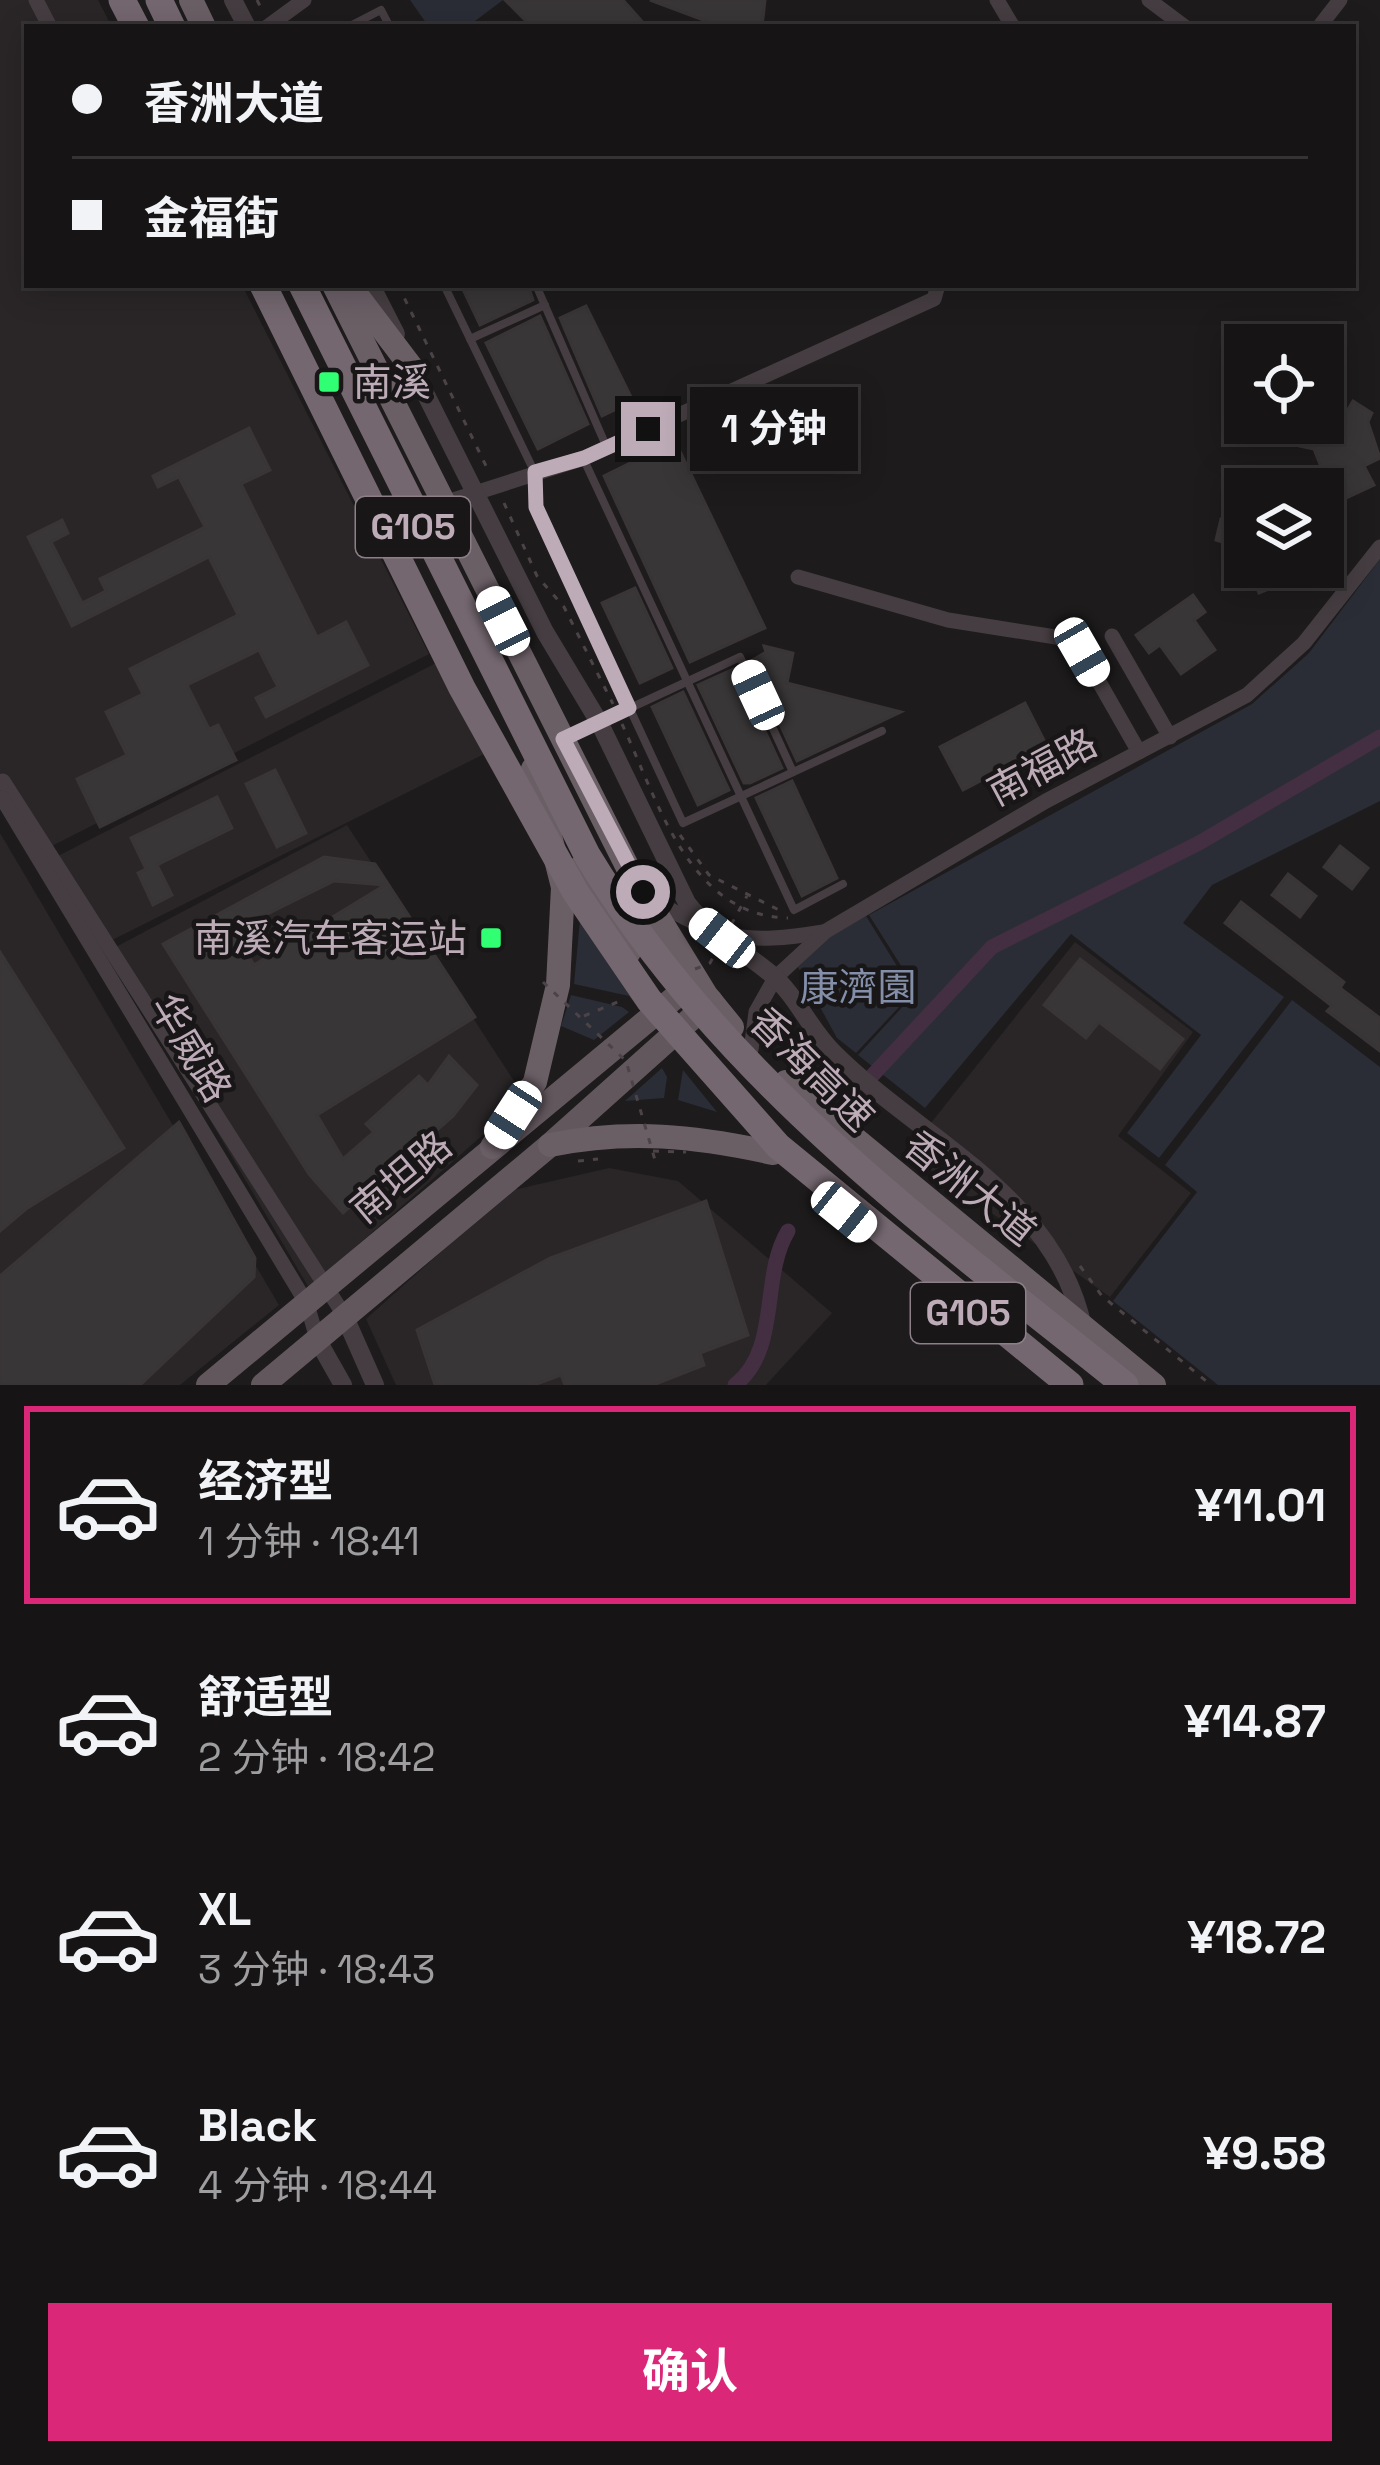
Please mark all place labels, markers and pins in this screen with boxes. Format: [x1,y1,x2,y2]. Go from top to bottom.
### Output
place label: 南溪 [353,358,431,407]
marker: 南溪 [316,369,342,395]
place label: 南溪汽车客运站 [194,914,467,963]
marker: 南溪汽车客运站 [478,925,504,951]

